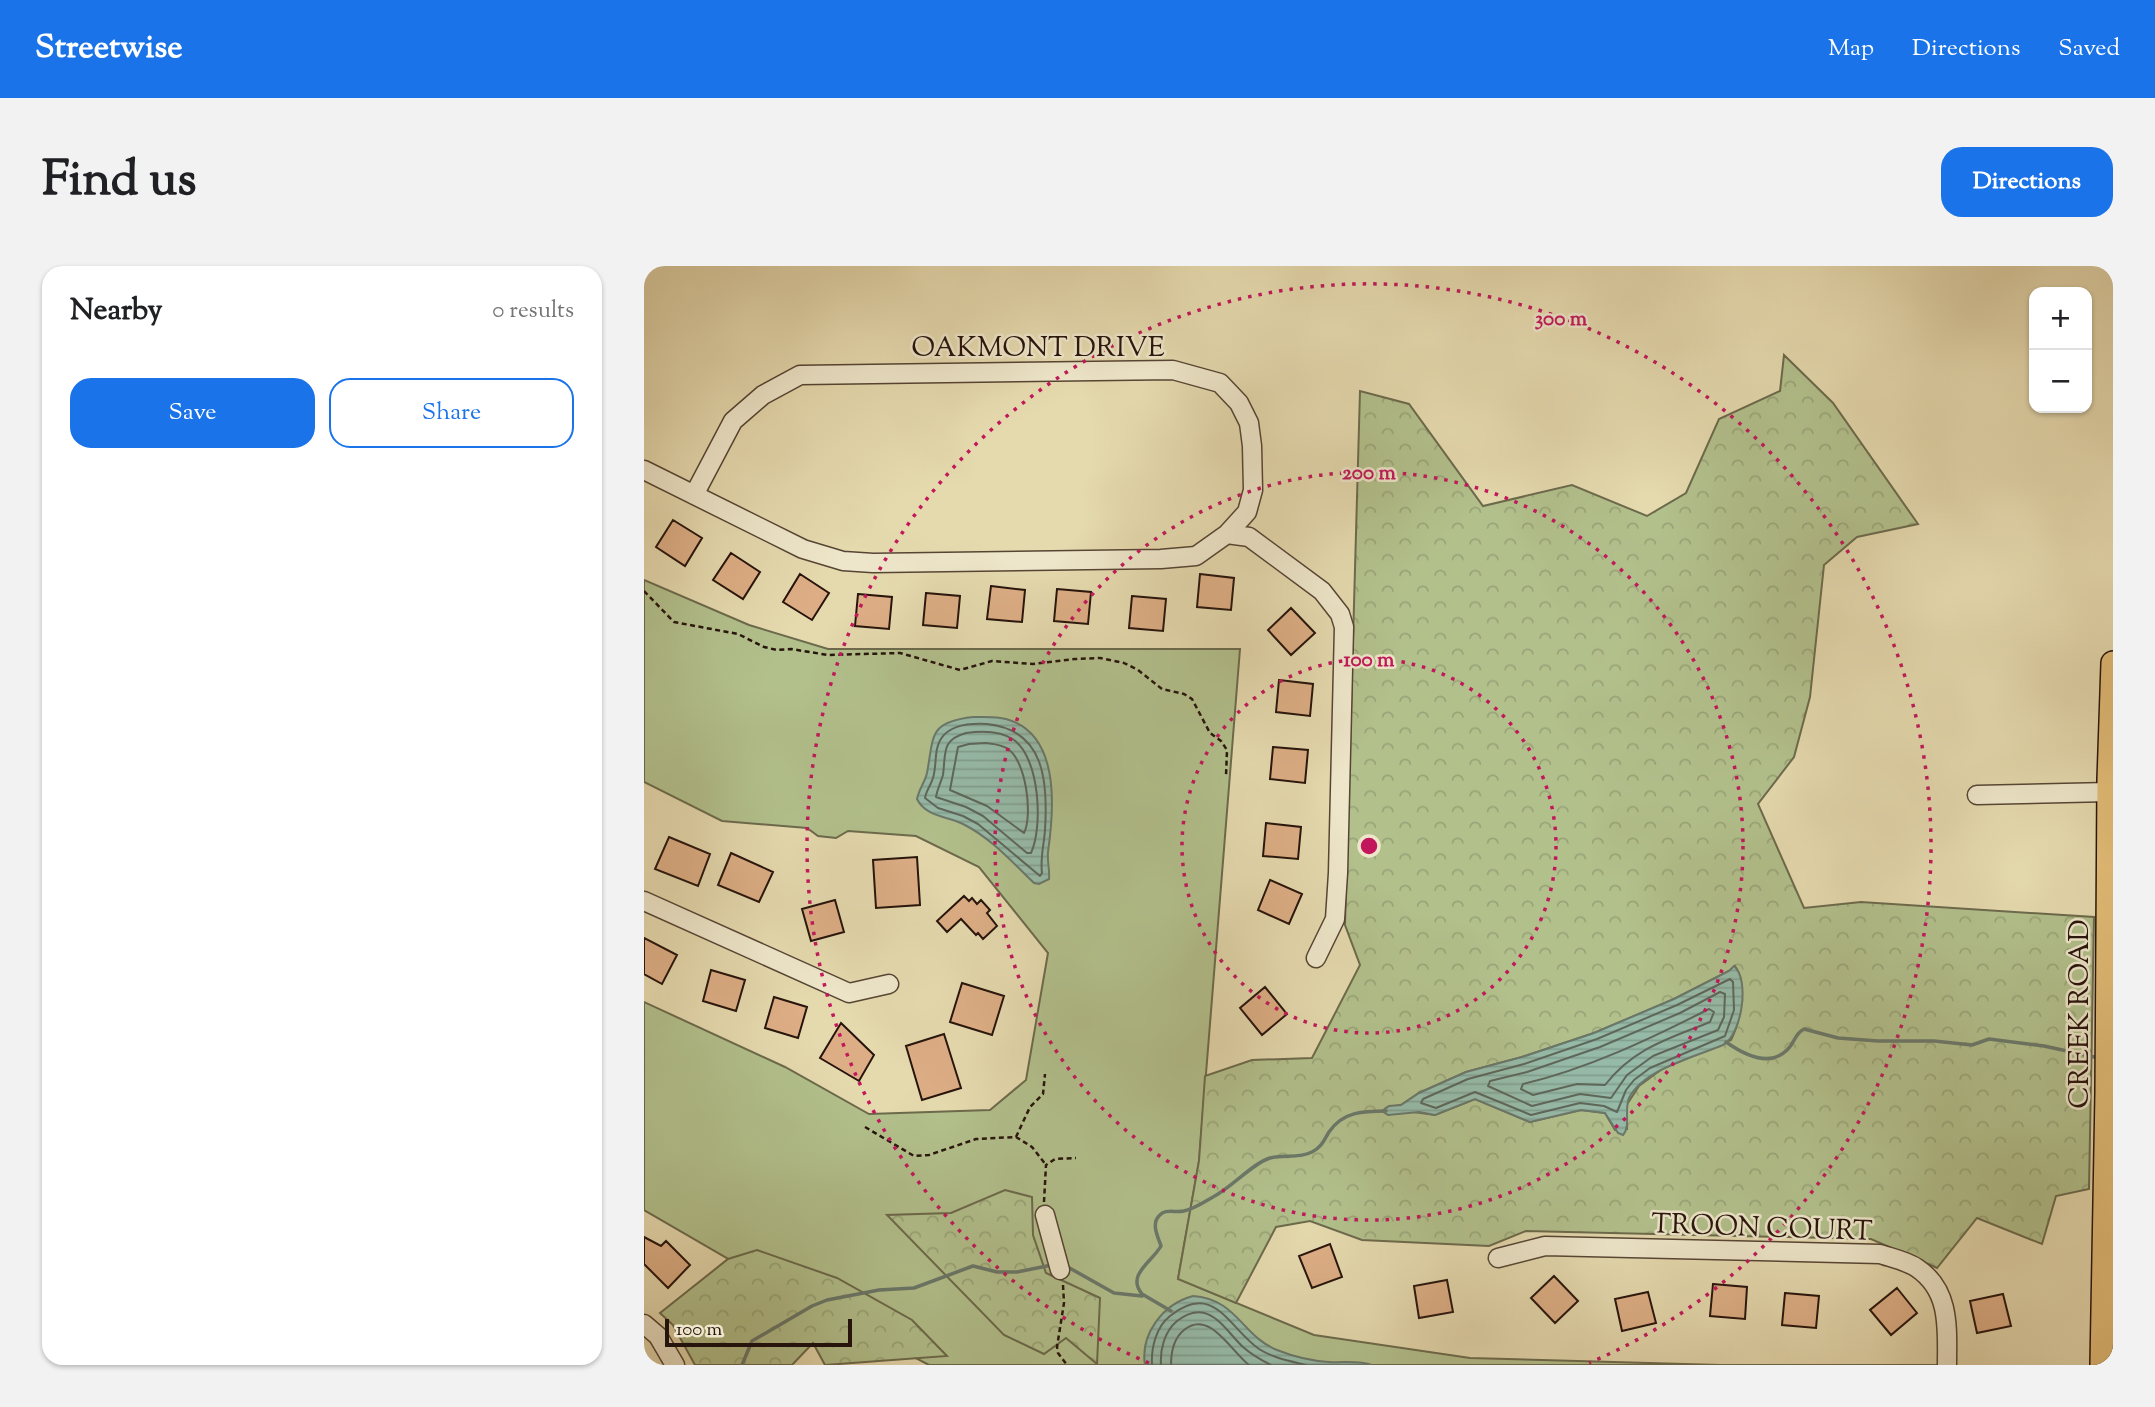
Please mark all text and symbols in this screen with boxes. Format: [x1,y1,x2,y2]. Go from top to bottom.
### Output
text: Streetwise [35,25,183,73]
text: Map [1828,32,1874,66]
text: Directions [1912,32,2020,66]
text: Saved [2058,32,2120,66]
text: Find us [42,147,196,217]
button: Directions [1941,147,2113,217]
map controls [2029,287,2092,413]
button: + [2029,287,2092,350]
text: Nearby [70,290,162,333]
text: 0 results [492,295,574,328]
text: 300 m [1535,305,1588,335]
street label: OAKMONT DRIVE [911,329,1165,369]
button: − [2029,350,2092,413]
button: Save [70,378,315,448]
button: Share [329,378,574,448]
text: 200 m [1342,459,1397,489]
text: 100 m [1344,646,1395,676]
centre of rings [1357,834,1381,858]
street label: CREEK ROAD [2061,919,2101,1109]
street label: TROON COURT [1651,1205,1873,1253]
scale bar [665,1316,852,1348]
text: 100 m [676,1317,722,1344]

